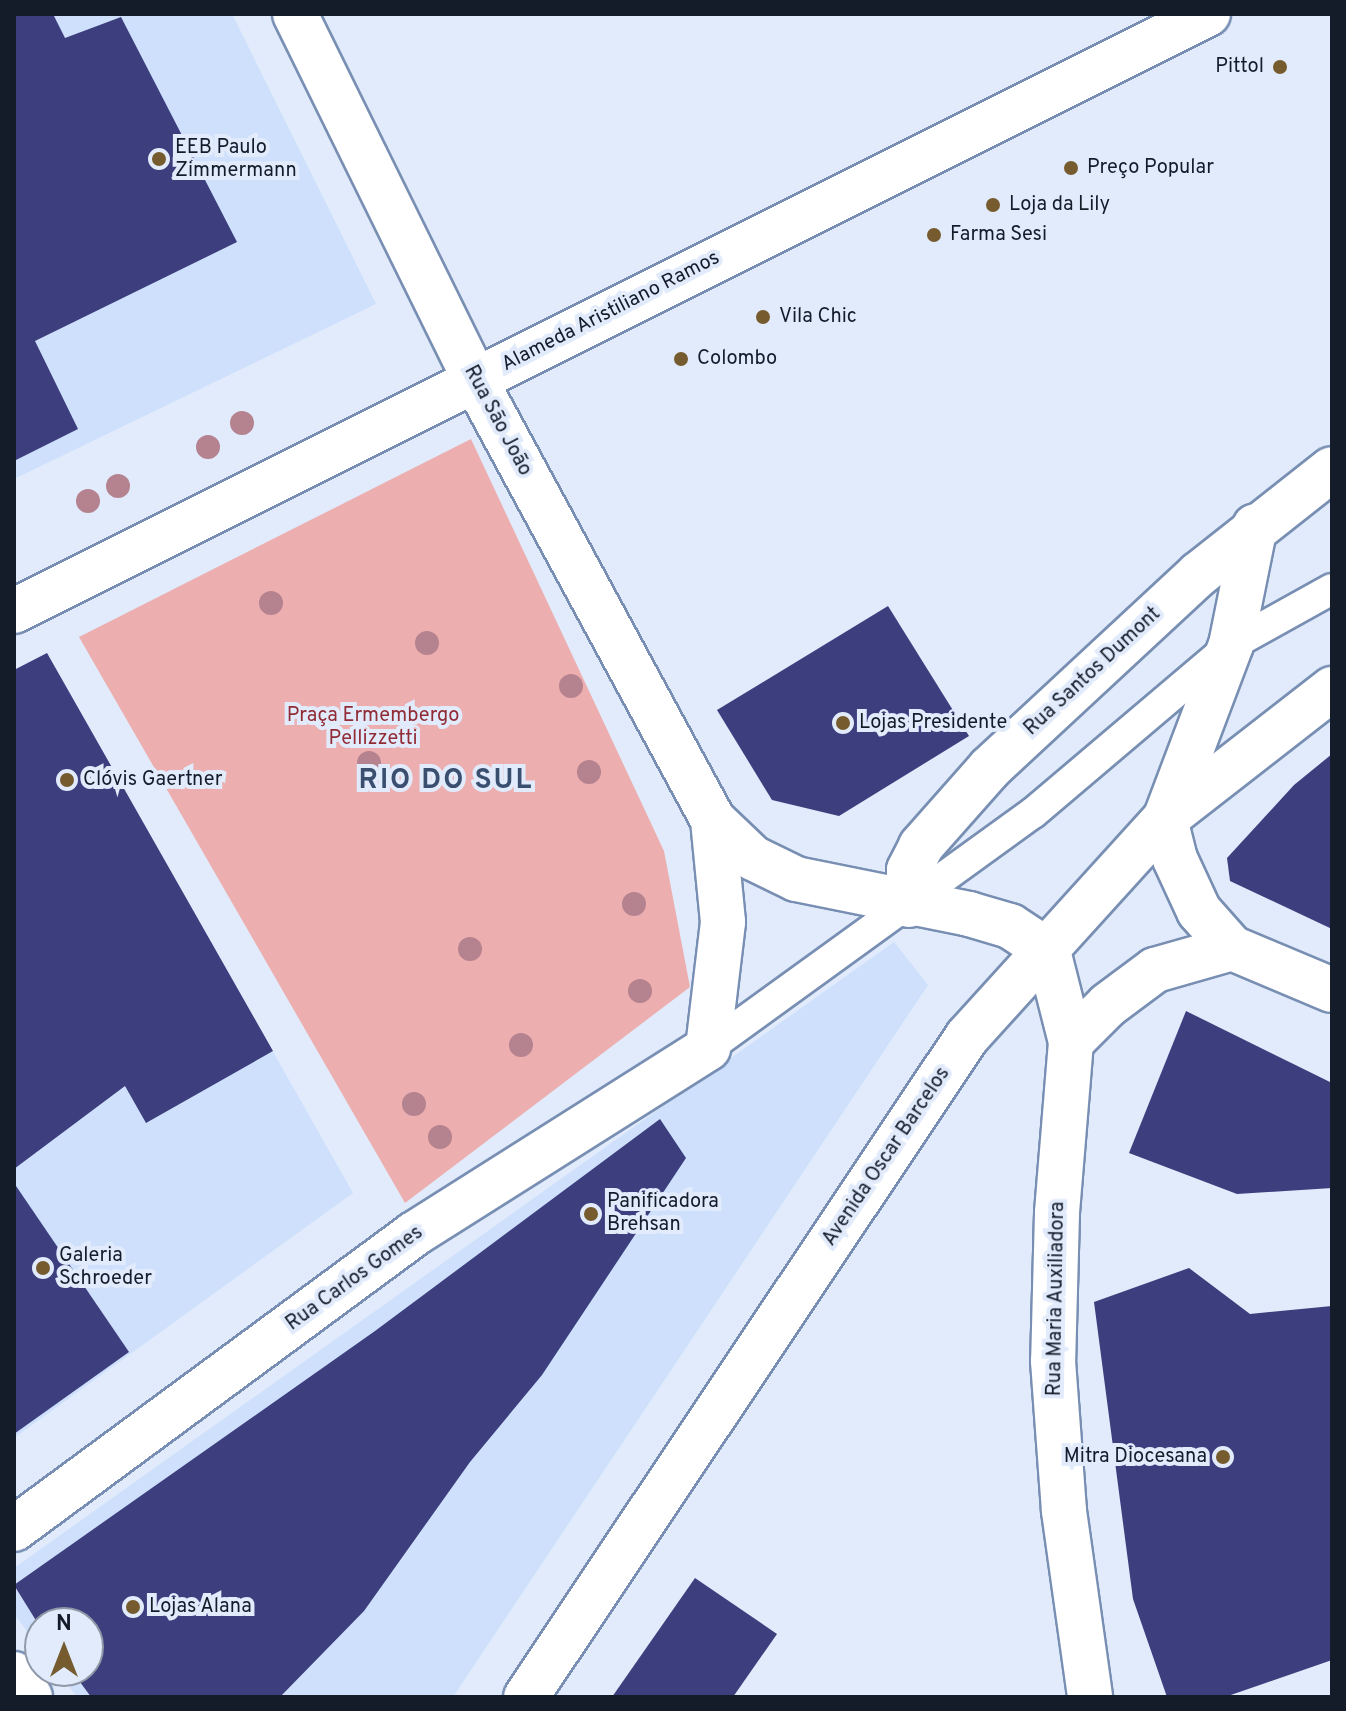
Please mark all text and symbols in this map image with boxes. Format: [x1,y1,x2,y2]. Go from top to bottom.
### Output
place label: Pittol [1215,55,1264,79]
marker: Pittol [1271,58,1289,76]
place label: EEB Paulo Zimmermann [175,136,297,183]
marker: EEB Paulo Zimmermann [150,150,168,168]
place label: Preço Popular [1087,156,1214,180]
marker: Preço Popular [1062,159,1080,177]
place label: Loja da Lily [1009,193,1110,217]
marker: Loja da Lily [984,196,1002,214]
place label: Farma Sesi [950,223,1047,247]
marker: Farma Sesi [925,226,943,244]
street label: Alameda Aristiliano Ramos [498,246,724,378]
place label: Vila Chic [779,305,857,329]
marker: Vila Chic [754,308,772,326]
place label: Colombo [697,347,777,371]
marker: Colombo [672,350,690,368]
street label: Rua São João [458,362,536,480]
street label: Rua Santos Dumont [1020,603,1166,741]
park label: Praça Ermembergo Pellizzetti [287,704,459,751]
place label: Lojas Presidente [859,711,1007,735]
marker: Lojas Presidente [834,714,852,732]
district label: RIO DO SUL [359,764,533,798]
place label: Clóvis Gaertner [83,768,222,792]
marker: Clóvis Gaertner [58,771,76,789]
street label: Avenida Oscar Barcelos [818,1063,956,1251]
place label: Panificadora Brehsan [607,1190,719,1237]
street label: Rua Maria Auxiliadora [1043,1201,1071,1397]
marker: Panificadora Brehsan [582,1205,600,1223]
street label: Rua Carlos Gomes [282,1221,428,1337]
place label: Galeria Schroeder [59,1244,152,1291]
marker: Galeria Schroeder [34,1259,52,1277]
place label: Mitra Diocesana [1064,1445,1207,1469]
marker: Mitra Diocesana [1214,1448,1232,1466]
place label: Lojas Alana [149,1595,252,1619]
marker: Lojas Alana [124,1598,142,1616]
north arrow [24,1607,104,1687]
text: N [56,1611,72,1638]

